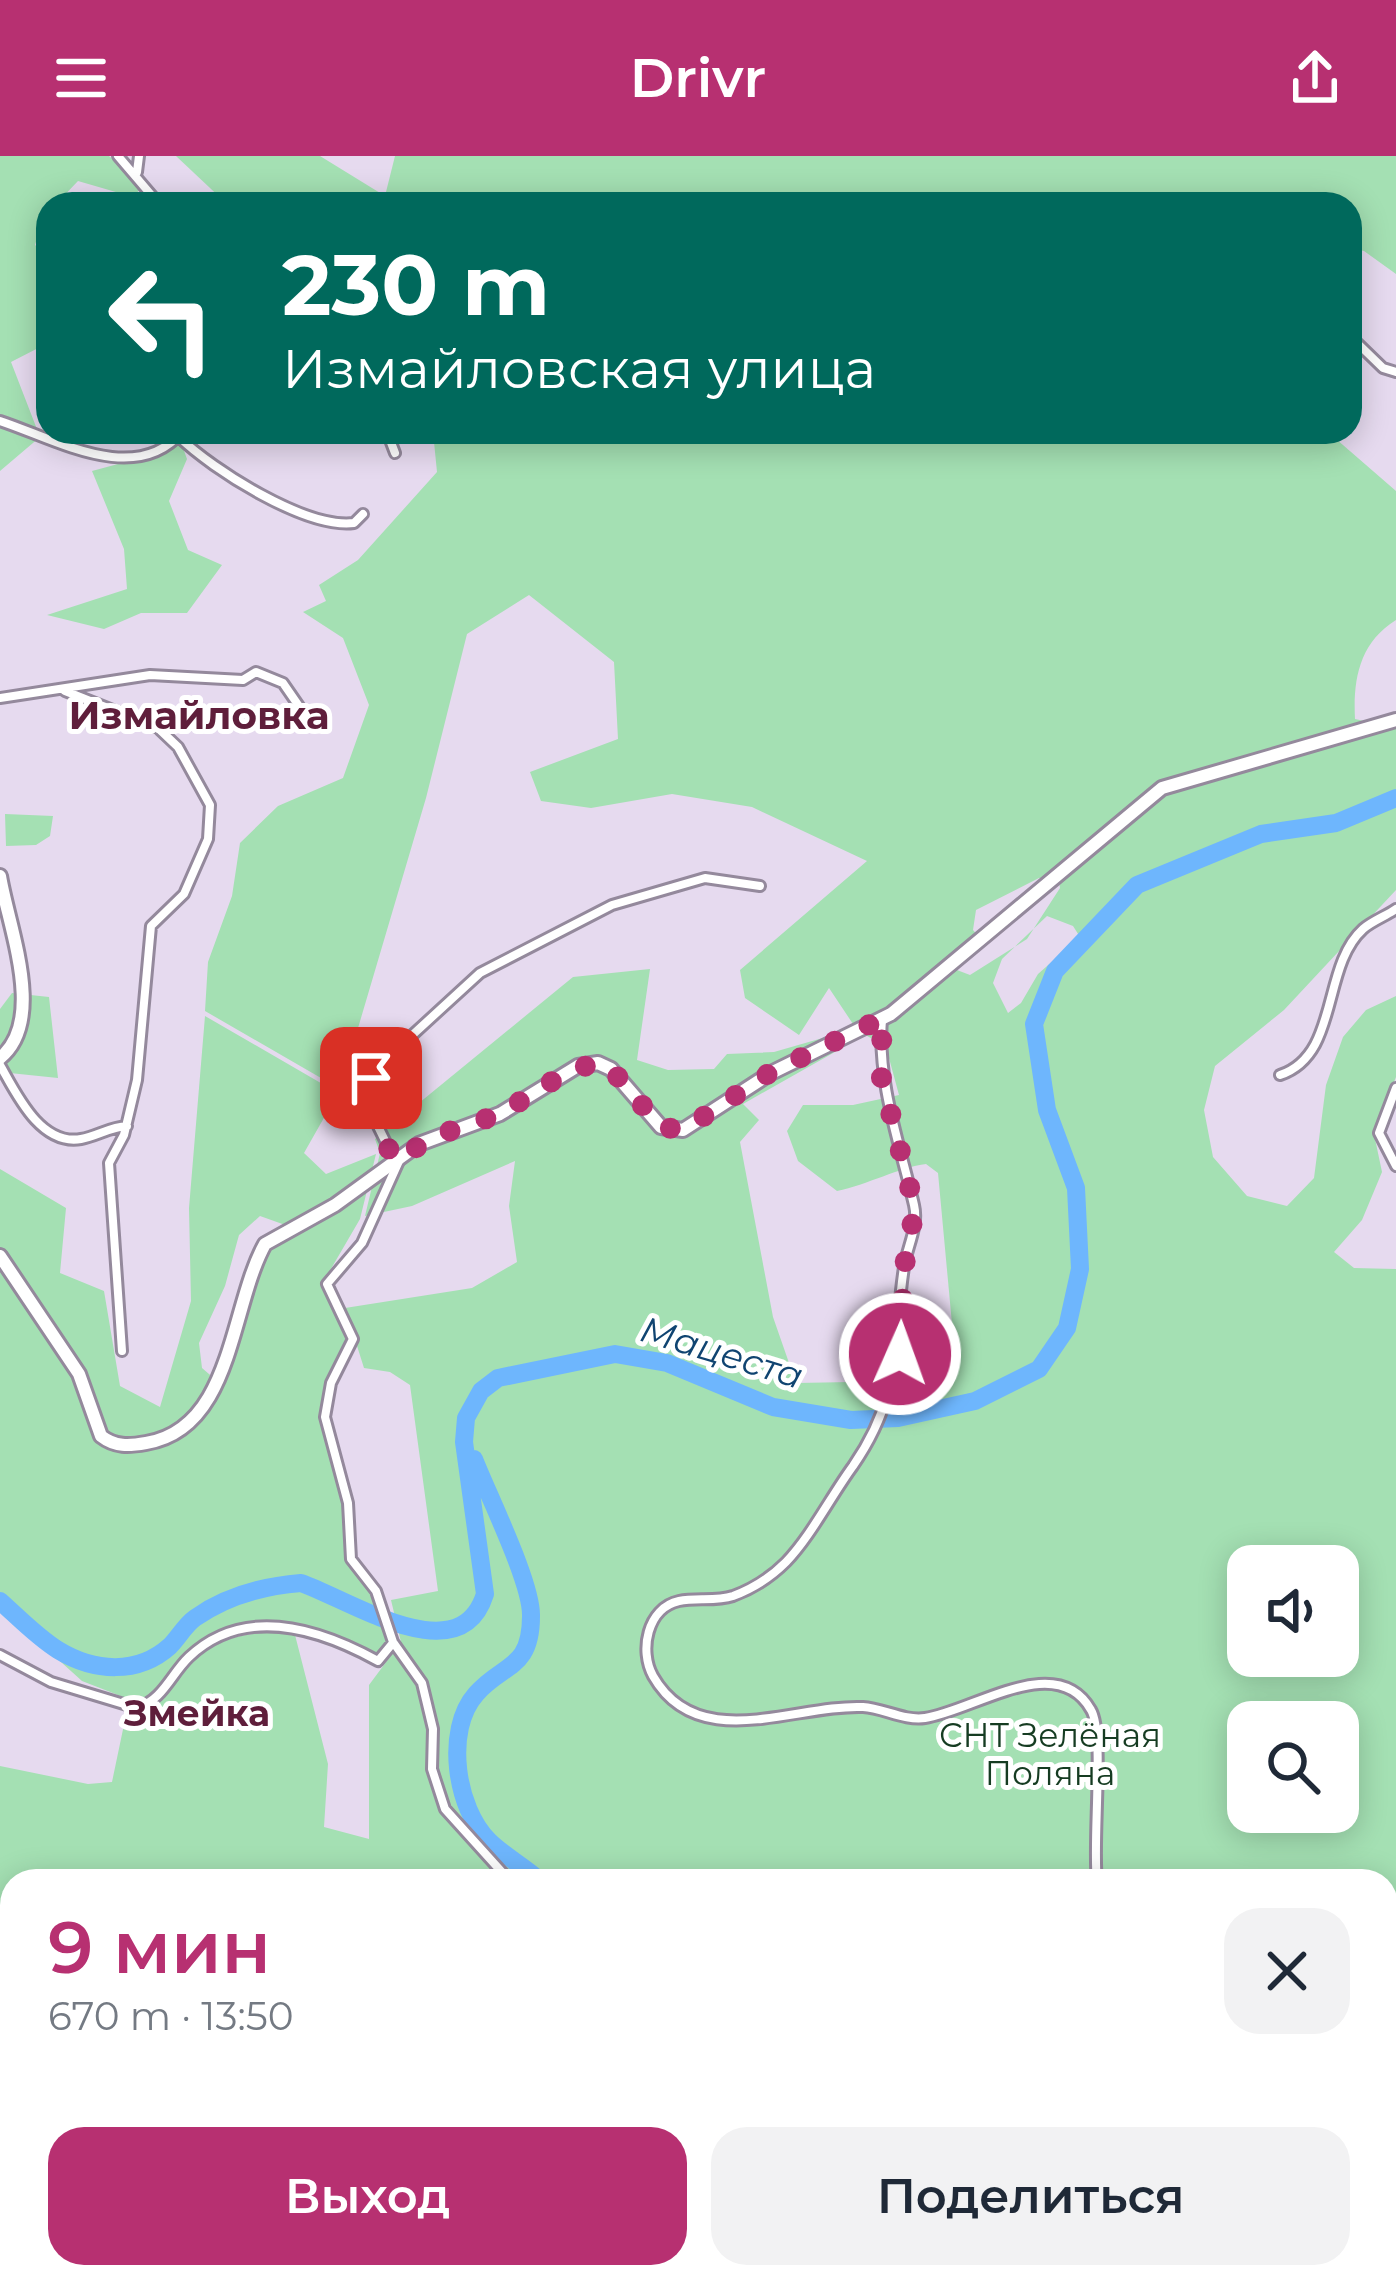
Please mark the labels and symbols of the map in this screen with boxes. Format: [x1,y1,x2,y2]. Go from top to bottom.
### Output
district label: Измайловка [69,691,329,739]
pin [320,1027,422,1129]
position arrow [837,1291,963,1417]
water label: Мацеста [635,1306,809,1398]
district label: Змейка [123,1691,270,1735]
park label: СНТ Зелёная Поляна [939,1715,1161,1793]

